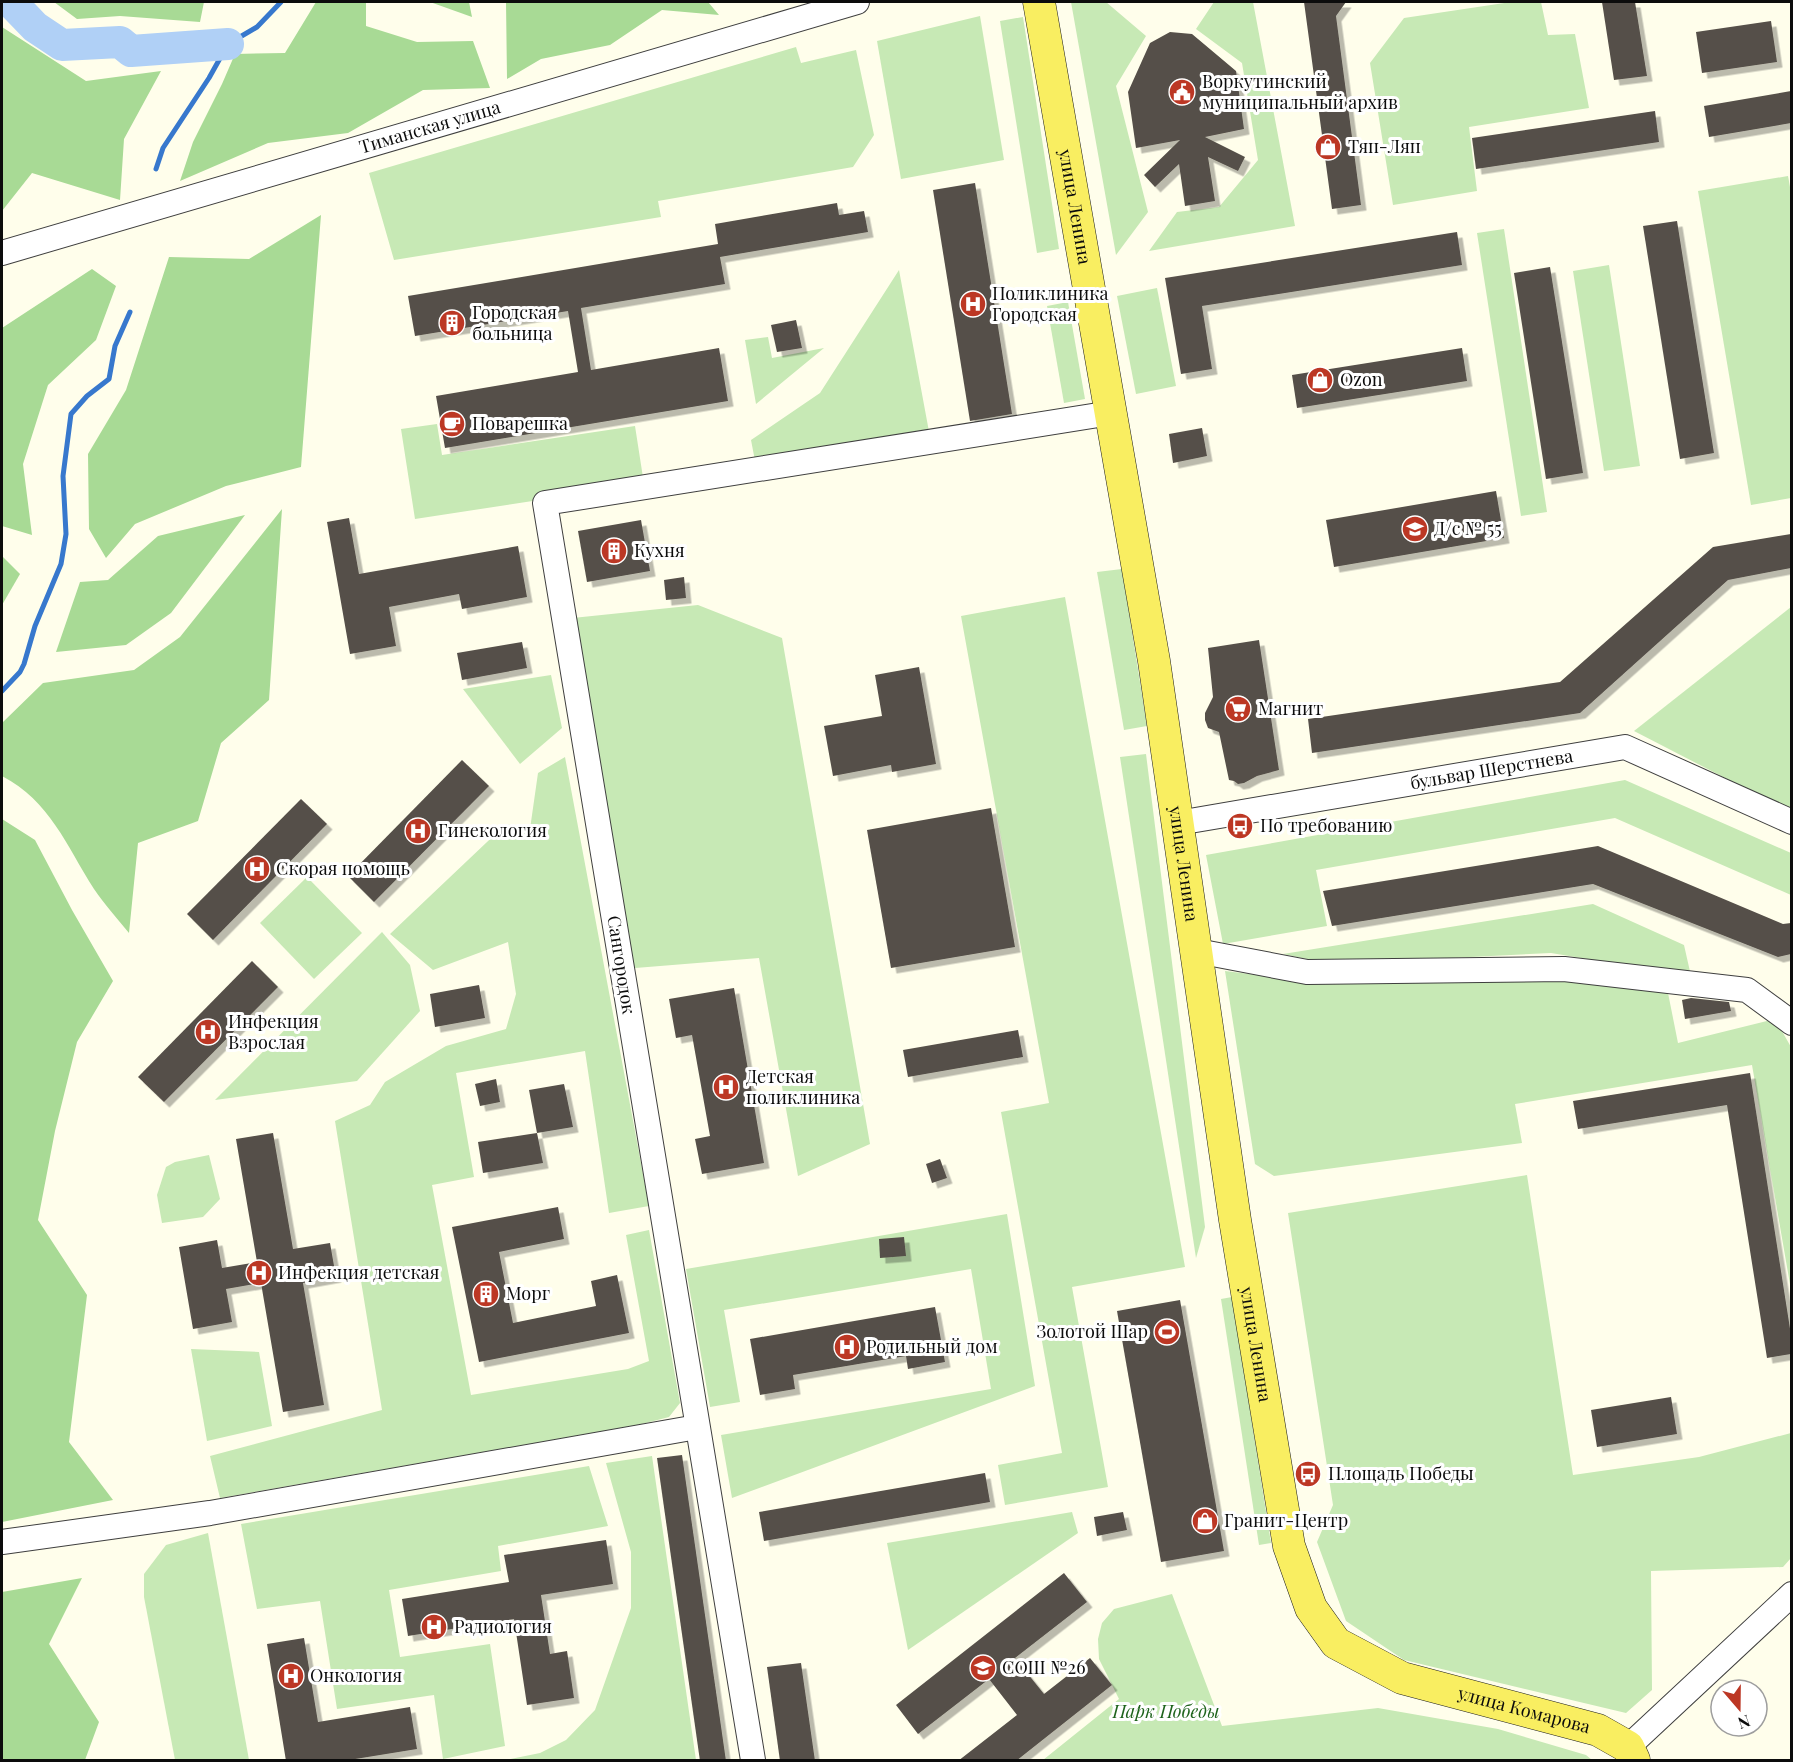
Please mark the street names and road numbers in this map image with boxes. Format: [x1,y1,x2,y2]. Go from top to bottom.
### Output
street label: Тиманская улица [356,94,503,158]
street label: улица Ленина [1054,146,1098,266]
street label: бульвар Шерстнева [1408,743,1575,794]
street label: улица Ленина [1164,803,1205,923]
street label: Сангородок [602,914,642,1016]
street label: улица Ленина [1235,1284,1278,1404]
street label: улица Комарова [1455,1680,1593,1738]

